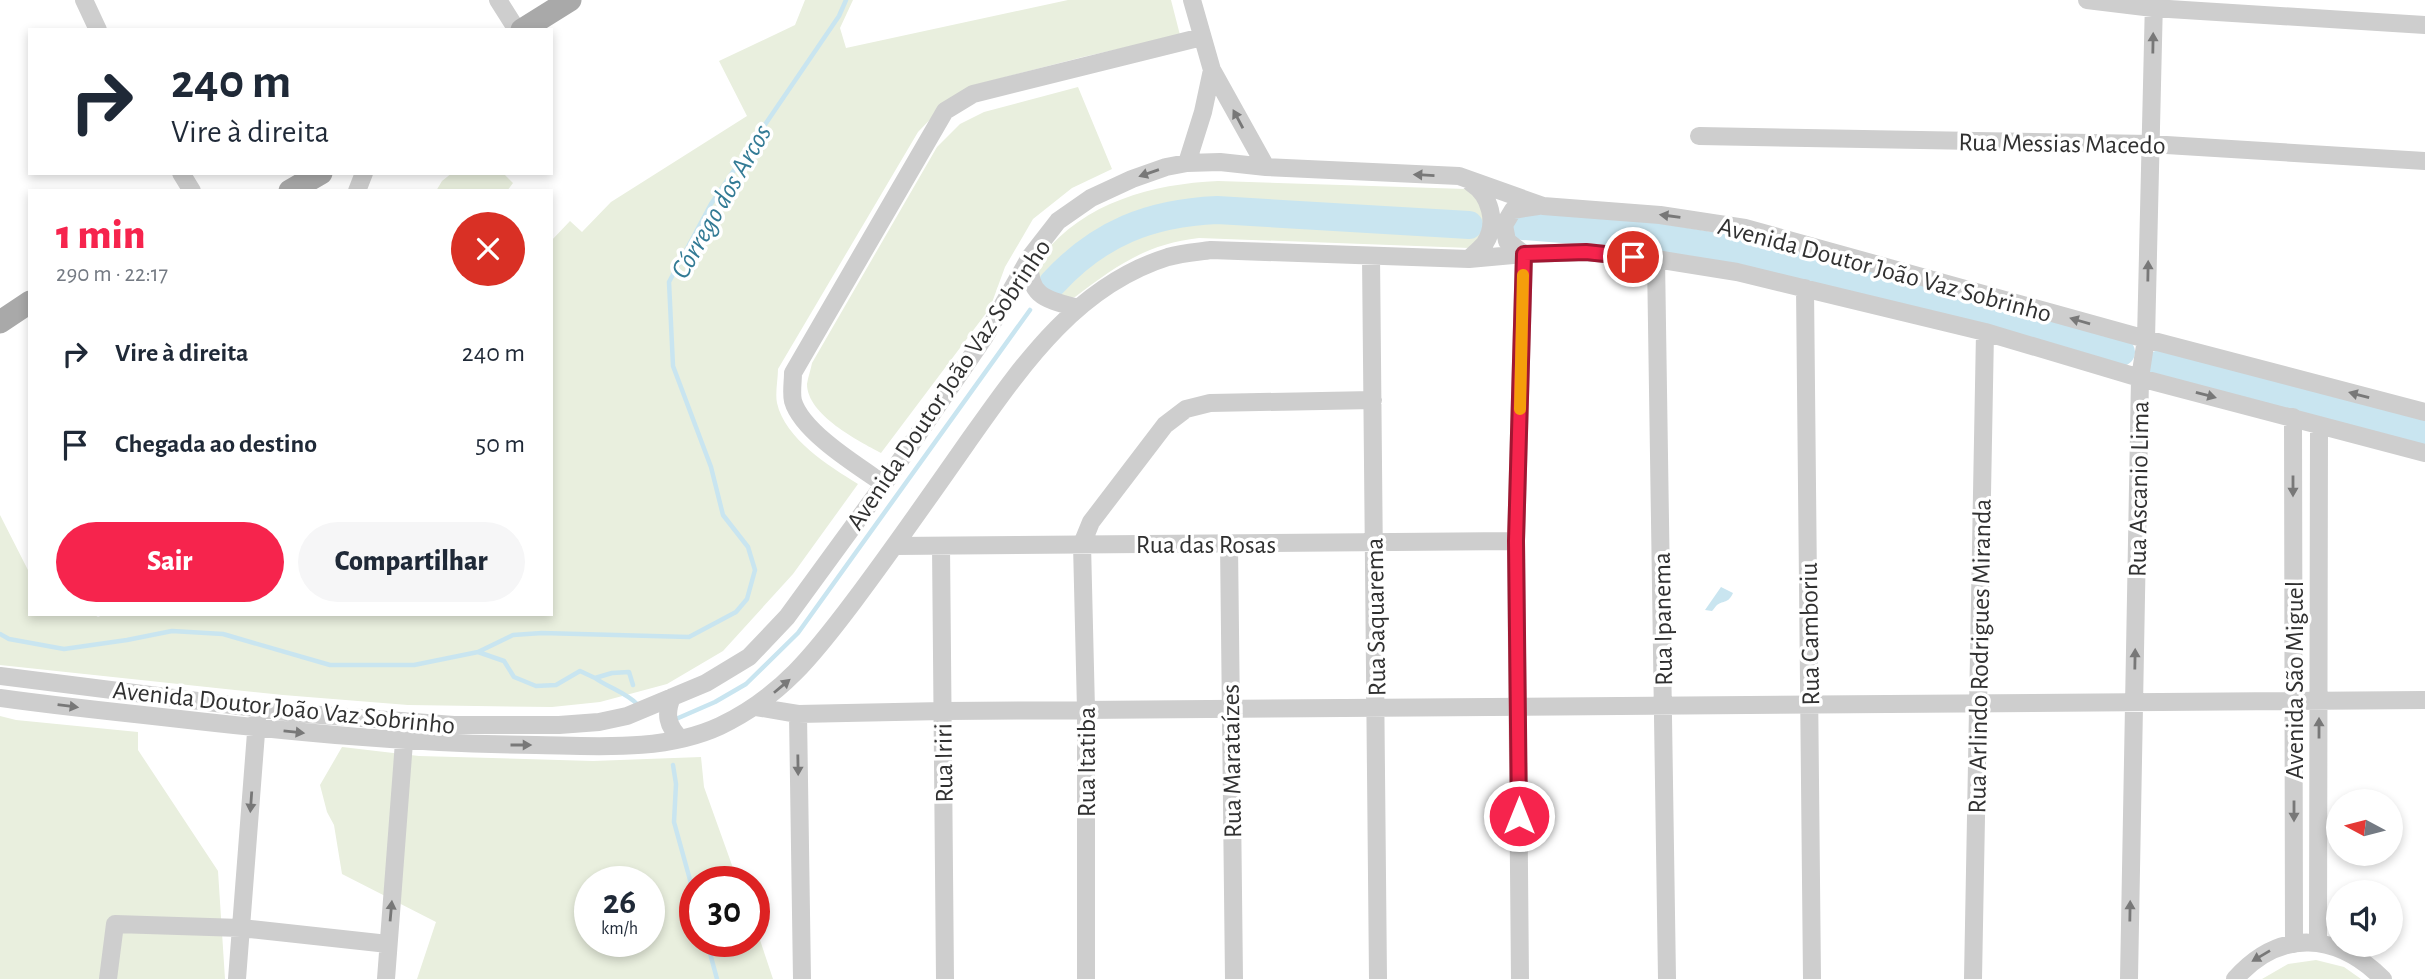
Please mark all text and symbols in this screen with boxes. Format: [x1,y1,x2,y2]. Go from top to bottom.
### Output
one-way arrow [2147,32,2158,54]
icon: right [56,56,147,147]
text: 240 m [171,58,291,107]
one-way arrow [1232,109,1244,128]
text: Vire à direita [171,116,329,148]
water label: Córrego dos Arcos [666,120,777,284]
street label: Rua Messias Macedo [1958,129,2166,159]
one-way arrow [1139,168,1160,179]
one-way arrow [1413,169,1435,180]
one-way arrow [1659,211,1681,222]
button: close [451,212,525,286]
street label: Avenida Doutor João Vaz Sobrinho [1715,213,2054,327]
text: 1 min [56,214,145,256]
pin [1603,227,1663,287]
street label: Avenida Doutor João Vaz Sobrinho [842,235,1056,535]
icon: arrive [1614,238,1652,276]
one-way arrow [2142,260,2153,282]
text: 290 m · 22:17 [56,263,168,286]
one-way arrow [2070,315,2091,325]
icon: right [56,335,94,373]
text: Vire à direita [115,340,249,366]
text: 240 m [462,340,525,366]
one-way arrow [2348,389,2370,400]
one-way arrow [2196,390,2218,401]
street label: Rua Ascanio Lima [2124,401,2154,577]
icon: arrive [56,426,94,464]
text: Chegada ao destino [115,431,317,457]
text: 50 m [475,431,525,457]
one-way arrow [2287,475,2299,497]
street label: Rua Arlindo Rodrigues Miranda [1964,498,1996,814]
button: Sair [56,522,284,602]
button: Compartilhar [298,522,525,602]
street label: Rua das Rosas [1136,532,1276,558]
street label: Rua Saquarema [1362,537,1390,697]
street label: Rua Ipanema [1649,552,1677,686]
street label: Rua Camboriu [1796,562,1824,706]
street label: Avenida São Miguel [2282,581,2308,779]
one-way arrow [2129,648,2141,670]
street label: Avenida Doutor João Vaz Sobrinho [111,677,456,739]
one-way arrow [773,678,791,693]
street label: Rua Marataízes [1218,684,1246,838]
one-way arrow [57,701,79,712]
street label: Rua Itatiba [1074,707,1100,817]
one-way arrow [2313,716,2325,738]
street label: Rua Iriri [930,723,958,803]
one-way arrow [283,727,305,738]
one-way arrow [510,739,532,751]
one-way arrow [793,754,804,776]
position arrow [1482,779,1556,853]
north arrow [2326,789,2403,866]
map controls [2326,789,2403,957]
one-way arrow [245,791,256,813]
one-way arrow [2288,800,2300,822]
speed limit sign: 30 [679,866,770,957]
button: sound [2326,880,2403,957]
text: 26 [603,885,636,920]
one-way arrow [386,900,397,922]
one-way arrow [2124,900,2136,922]
text: km/h [601,920,638,938]
one-way arrow [2252,950,2271,963]

